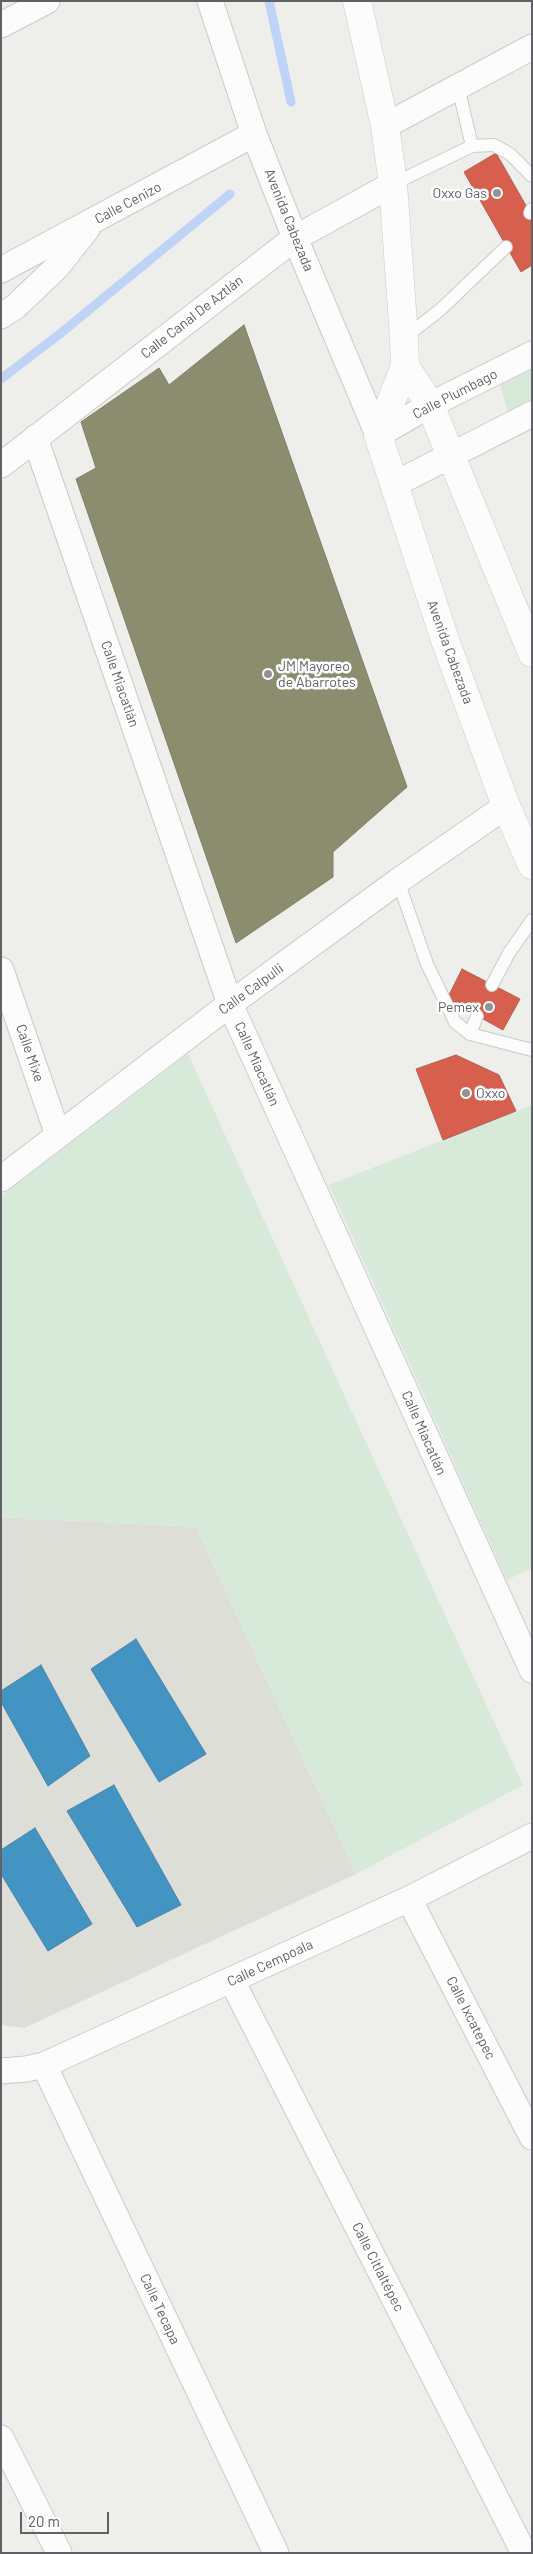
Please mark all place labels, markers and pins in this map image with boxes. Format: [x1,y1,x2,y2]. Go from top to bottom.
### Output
place label: Oxxo Gas [432,185,487,201]
marker: Oxxo Gas [491,187,503,199]
place label: JM Mayoreo de Abarrotes [278,658,356,690]
marker: JM Mayoreo de Abarrotes [262,668,274,680]
place label: Pemex [438,999,479,1015]
marker: Pemex [483,1001,495,1013]
place label: Oxxo [476,1085,505,1101]
marker: Oxxo [460,1087,472,1099]

